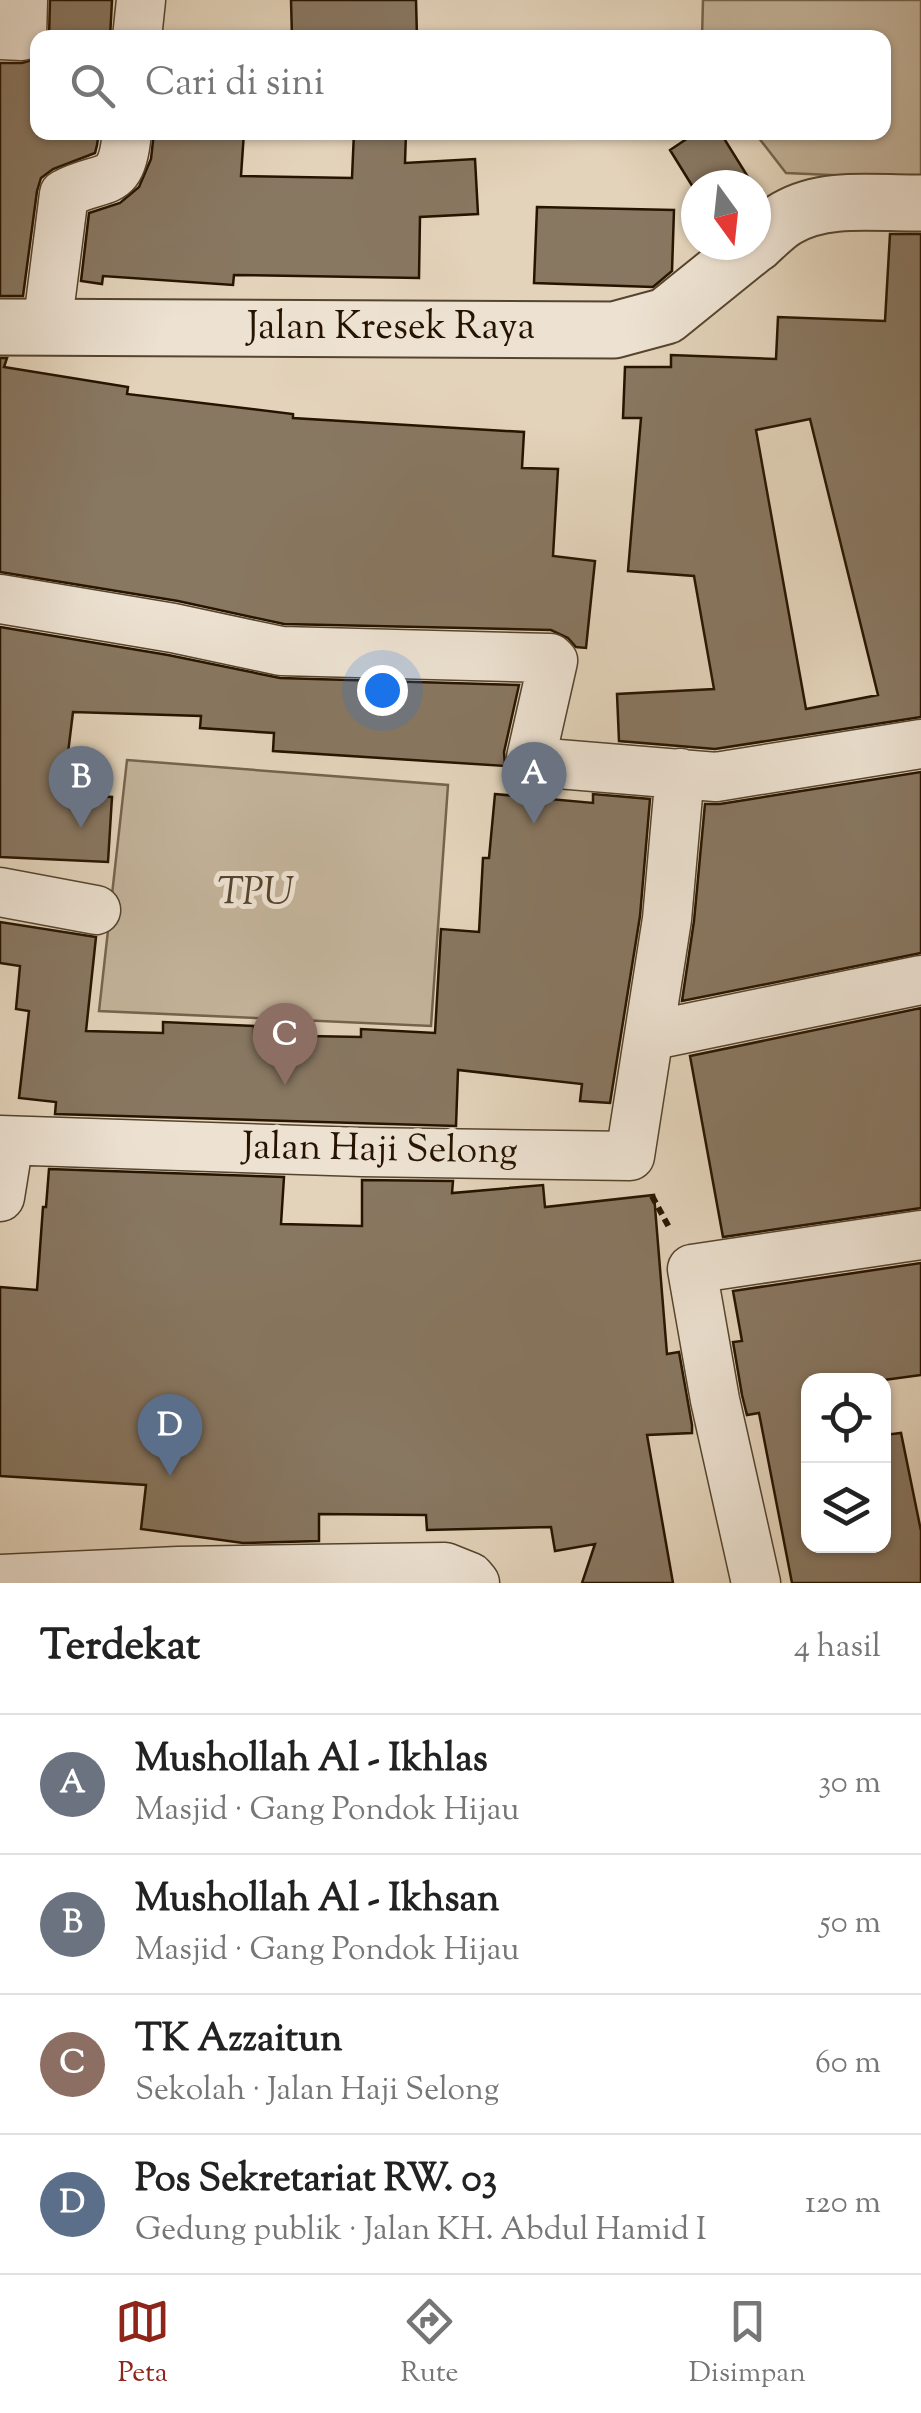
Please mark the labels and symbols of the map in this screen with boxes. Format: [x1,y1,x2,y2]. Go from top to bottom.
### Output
north arrow [681,170,771,260]
street label: Jalan Kresek Raya [245,302,535,356]
your location [357,665,408,716]
pin: A [502,742,566,824]
pin: B [48,746,114,828]
park label: TPU [217,868,295,922]
pin: C [252,1002,318,1085]
street label: Jalan Haji Selong [240,1122,518,1180]
pin: D [138,1394,202,1476]

